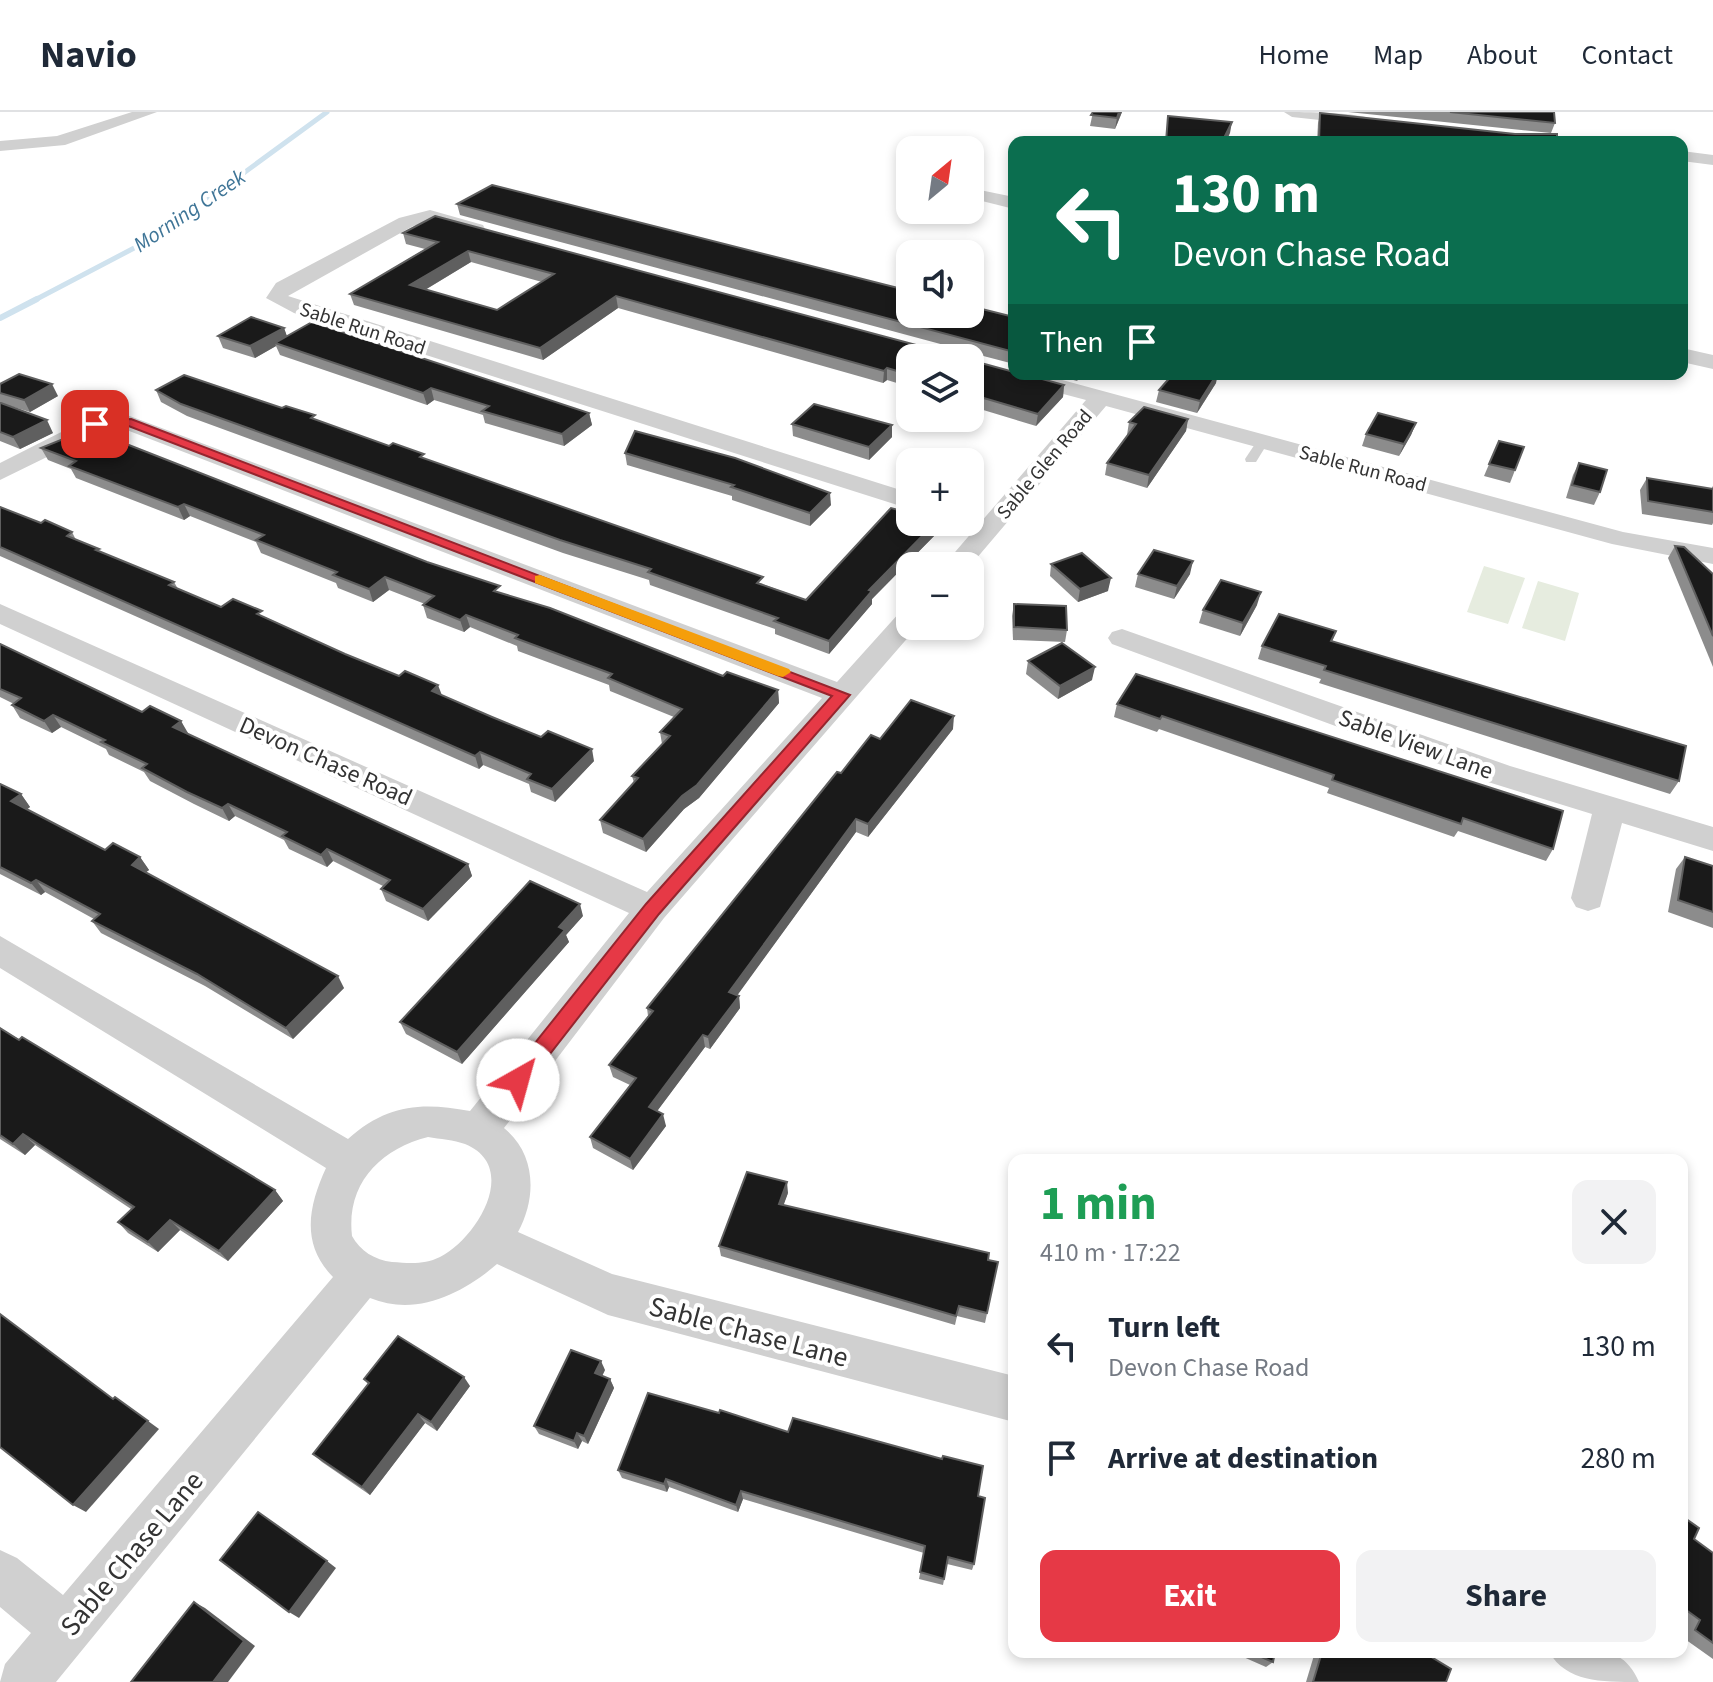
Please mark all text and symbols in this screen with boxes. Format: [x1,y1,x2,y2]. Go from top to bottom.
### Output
text: Navio [40,28,137,82]
text: Home [1258,35,1329,75]
text: Map [1373,35,1423,75]
text: About [1467,35,1538,75]
text: Contact [1582,35,1673,75]
north arrow [896,136,984,224]
map controls [896,136,984,640]
text: 130 m [1172,155,1320,234]
water label: Morning Creek [127,161,253,260]
icon: left [1040,168,1144,272]
text: Devon Chase Road [1172,229,1451,280]
button: sound [896,240,984,328]
street label: Sable Run Road [296,295,429,363]
icon: arrive [1120,320,1164,364]
text: Then [1040,321,1104,364]
button: layers [896,344,984,432]
pin [61,390,129,458]
icon: arrive [73,402,117,446]
street label: Sable Glen Road [990,404,1099,526]
street label: Sable Run Road [1296,438,1430,499]
button: + [896,448,984,536]
button: − [896,552,984,640]
street label: Sable View Lane [1334,700,1498,789]
street label: Devon Chase Road [234,708,418,815]
position arrow [476,1038,560,1122]
text: 1 min [1040,1170,1157,1238]
button: close [1572,1180,1656,1264]
text: 410 m · 17:22 [1040,1234,1181,1271]
street label: Sable Chase Lane [645,1286,853,1378]
text: Turn left [1108,1306,1220,1349]
icon: left [1040,1324,1084,1368]
text: 130 m [1580,1325,1656,1368]
text: Devon Chase Road [1108,1349,1309,1386]
icon: arrive [1040,1436,1084,1480]
text: Arrive at destination [1108,1437,1378,1480]
text: 280 m [1580,1437,1656,1480]
street label: Sable Chase Lane [51,1462,213,1645]
button: Exit [1040,1550,1340,1642]
button: Share [1356,1550,1656,1642]

